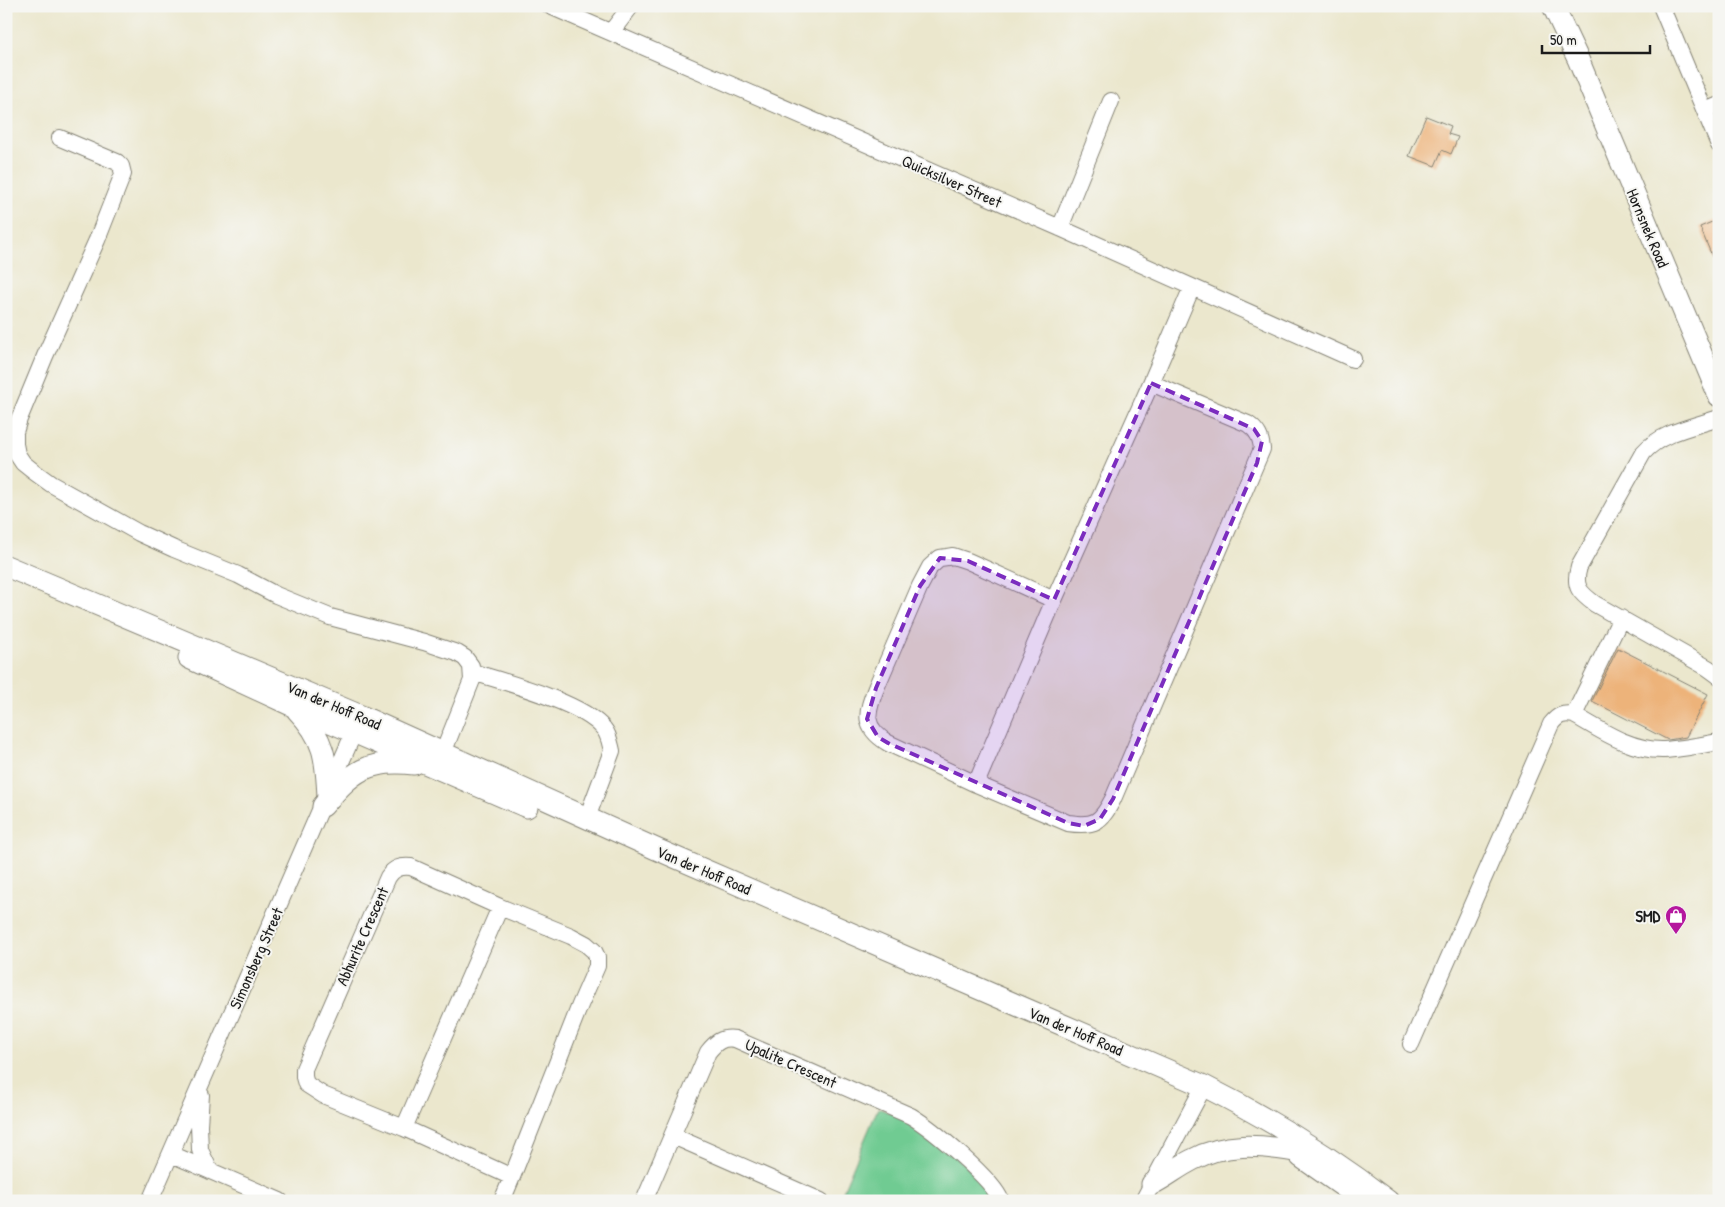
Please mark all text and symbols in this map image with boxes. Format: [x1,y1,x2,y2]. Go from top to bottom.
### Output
scale bar [1542,22,1650,54]
text: 50 m [1550,29,1577,50]
street label: Quicksilver Street [899,149,1006,213]
street label: Hornsnek Road [1622,185,1674,271]
street label: Van der Hoff Road [283,675,385,735]
street label: Van der Hoff Road [653,840,755,900]
street label: Abhurite Crescent [330,883,394,989]
street label: Simonsberg Street [224,903,288,1012]
shop icon: SMD [1664,904,1688,935]
place label: SMD [1636,905,1660,927]
street label: Van der Hoff Road [1025,1001,1127,1061]
street label: Upalite Crescent [742,1033,841,1093]

